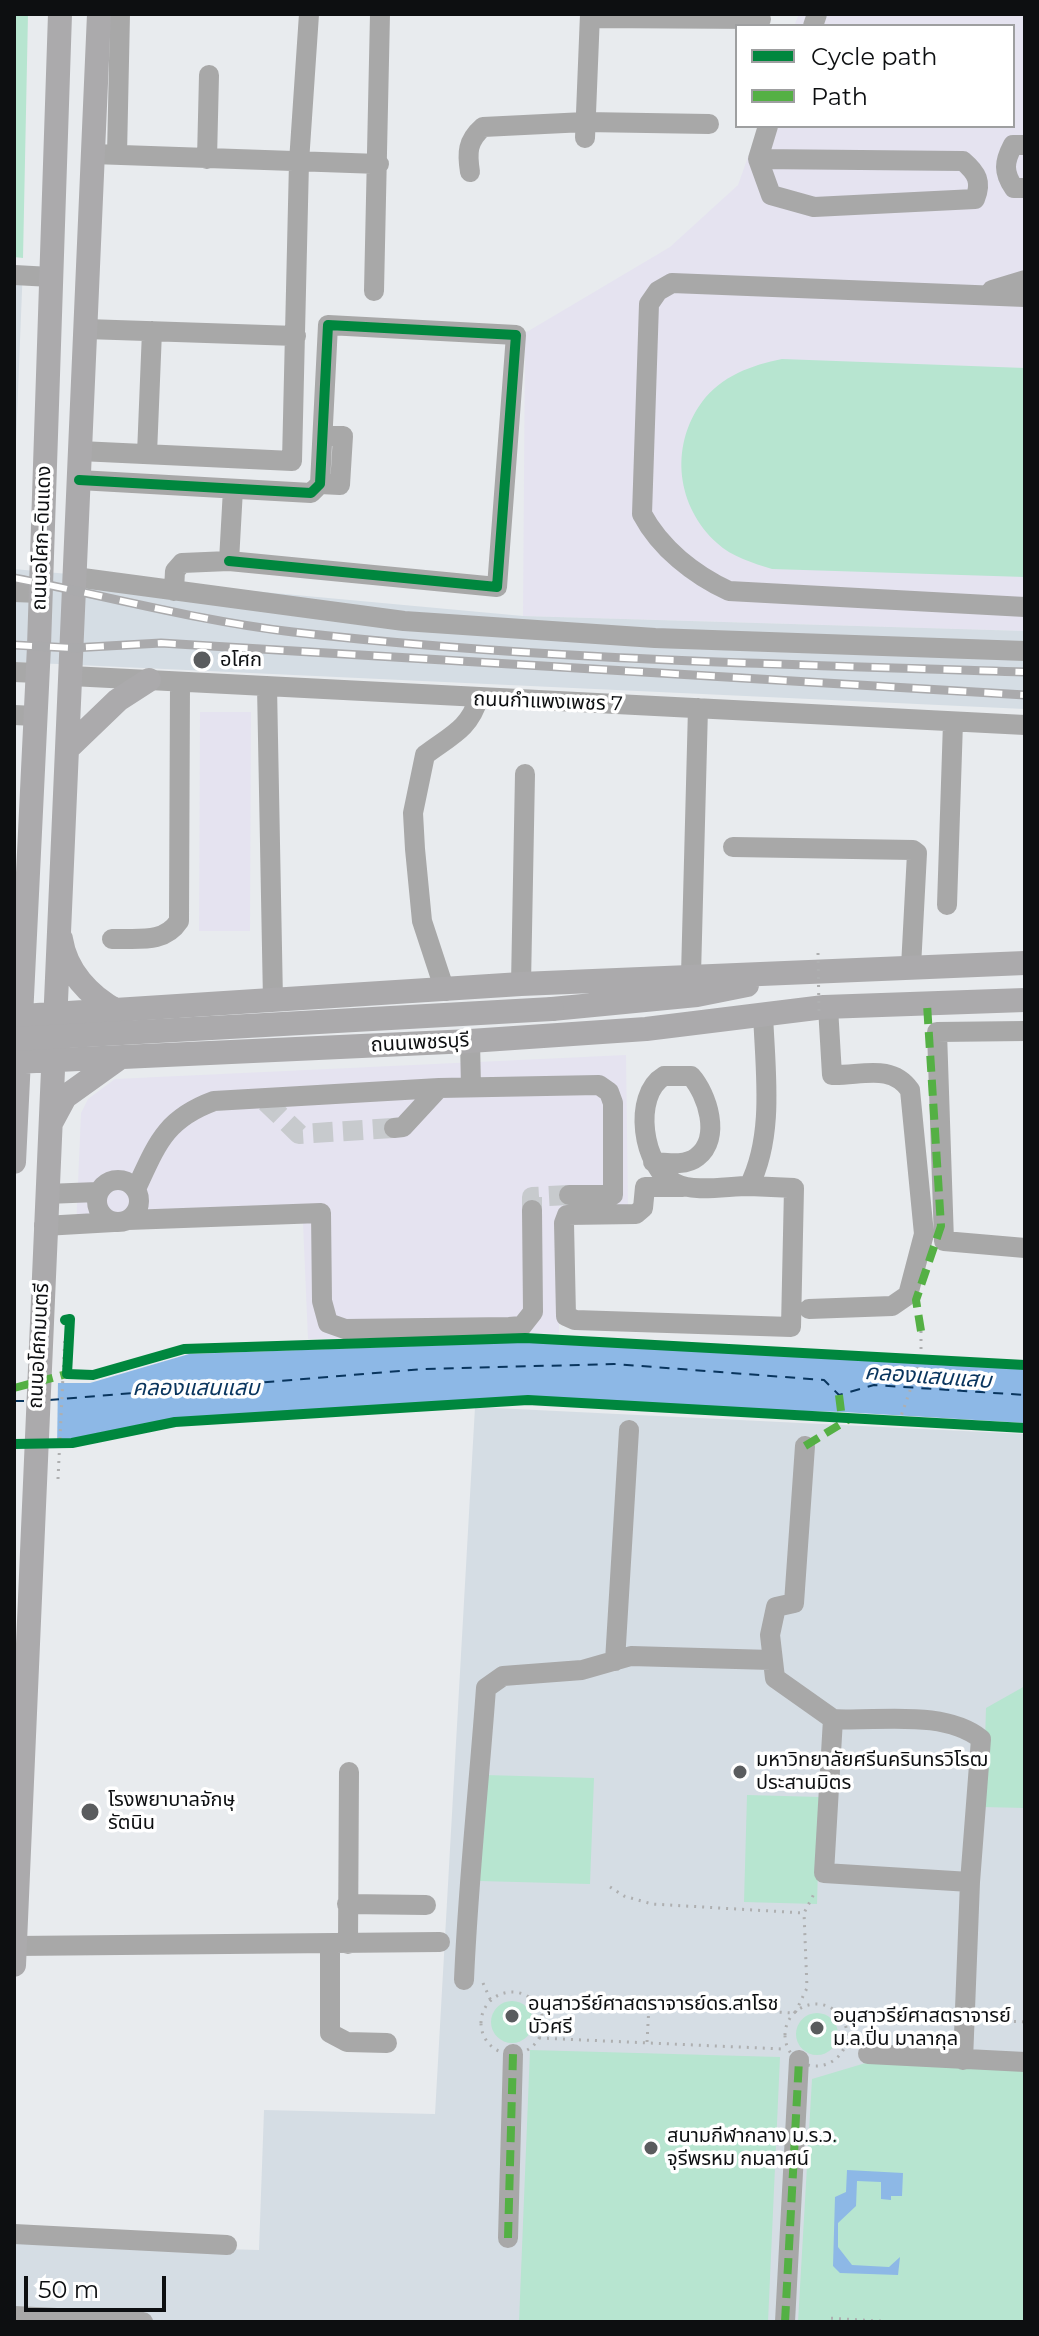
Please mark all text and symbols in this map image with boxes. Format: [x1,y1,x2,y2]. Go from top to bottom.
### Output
legend [735,24,1015,128]
text: Cycle path [811,42,938,71]
text: Path [811,82,868,111]
street label: ถนนอโศก-ดินแดง [27,465,57,611]
place label: อโศก [220,648,262,672]
marker: อโศก [191,649,213,671]
street label: ถนนกำแพงเพชร 7 [473,687,623,717]
street label: ถนนเพชรบุรี [370,1028,470,1058]
street label: ถนนอโศกมนตรี [24,1283,54,1409]
water label: คลองแสนแสบ [864,1359,992,1395]
water label: คลองแสนแสบ [132,1376,260,1402]
place label: มหาวิทยาลัยศรีนครินทรวิโรฒ ประสานมิตร [756,1748,988,1795]
marker: มหาวิทยาลัยศรีนครินทรวิโรฒ ประสานมิตร [731,1763,749,1781]
place label: โรงพยาบาลจักษุ รัตนิน [108,1788,235,1835]
marker: โรงพยาบาลจักษุ รัตนิน [79,1801,101,1823]
place label: อนุสาวรีย์ศาสตราจารย์ดร.สาโรช บัวศรี [528,1992,778,2039]
place label: อนุสาวรีย์ศาสตราจารย์ ม.ล.ปิ่น มาลากุล [833,2004,1011,2051]
marker: อนุสาวรีย์ศาสตราจารย์ดร.สาโรช บัวศรี [503,2007,521,2025]
marker: อนุสาวรีย์ศาสตราจารย์ ม.ล.ปิ่น มาลากุล [808,2019,826,2037]
place label: สนามกีฬากลาง ม.ร.ว. จุรีพรหม กมลาศน์ [667,2124,837,2171]
marker: สนามกีฬากลาง ม.ร.ว. จุรีพรหม กมลาศน์ [642,2139,660,2157]
scale bar [28,2260,170,2310]
text: 50 m [38,2275,99,2304]

